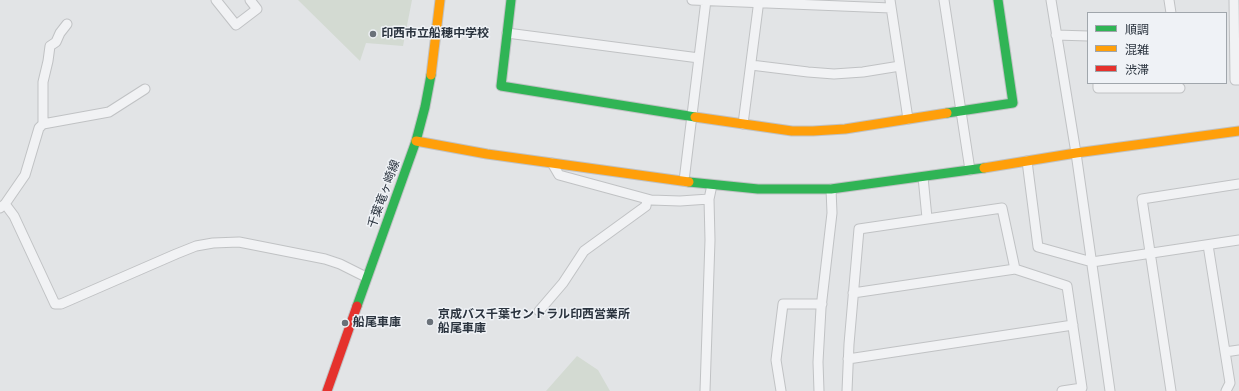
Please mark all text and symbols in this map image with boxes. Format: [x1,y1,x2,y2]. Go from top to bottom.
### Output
legend [1087,12,1227,84]
text: 順調 [1125,23,1149,37]
place label: 印西市立船穂中学校 [381,27,489,41]
marker: 印西市立船穂中学校 [368,29,378,39]
text: 混雑 [1125,43,1149,57]
text: 渋滞 [1125,63,1149,77]
street label: 千葉竜ヶ崎線 [365,158,403,230]
place label: 京成バス千葉セントラル印西営業所 船尾車庫 [438,308,630,336]
place label: 船尾車庫 [353,316,401,330]
marker: 京成バス千葉セントラル印西営業所 船尾車庫 [425,317,435,327]
marker: 船尾車庫 [340,318,350,328]

